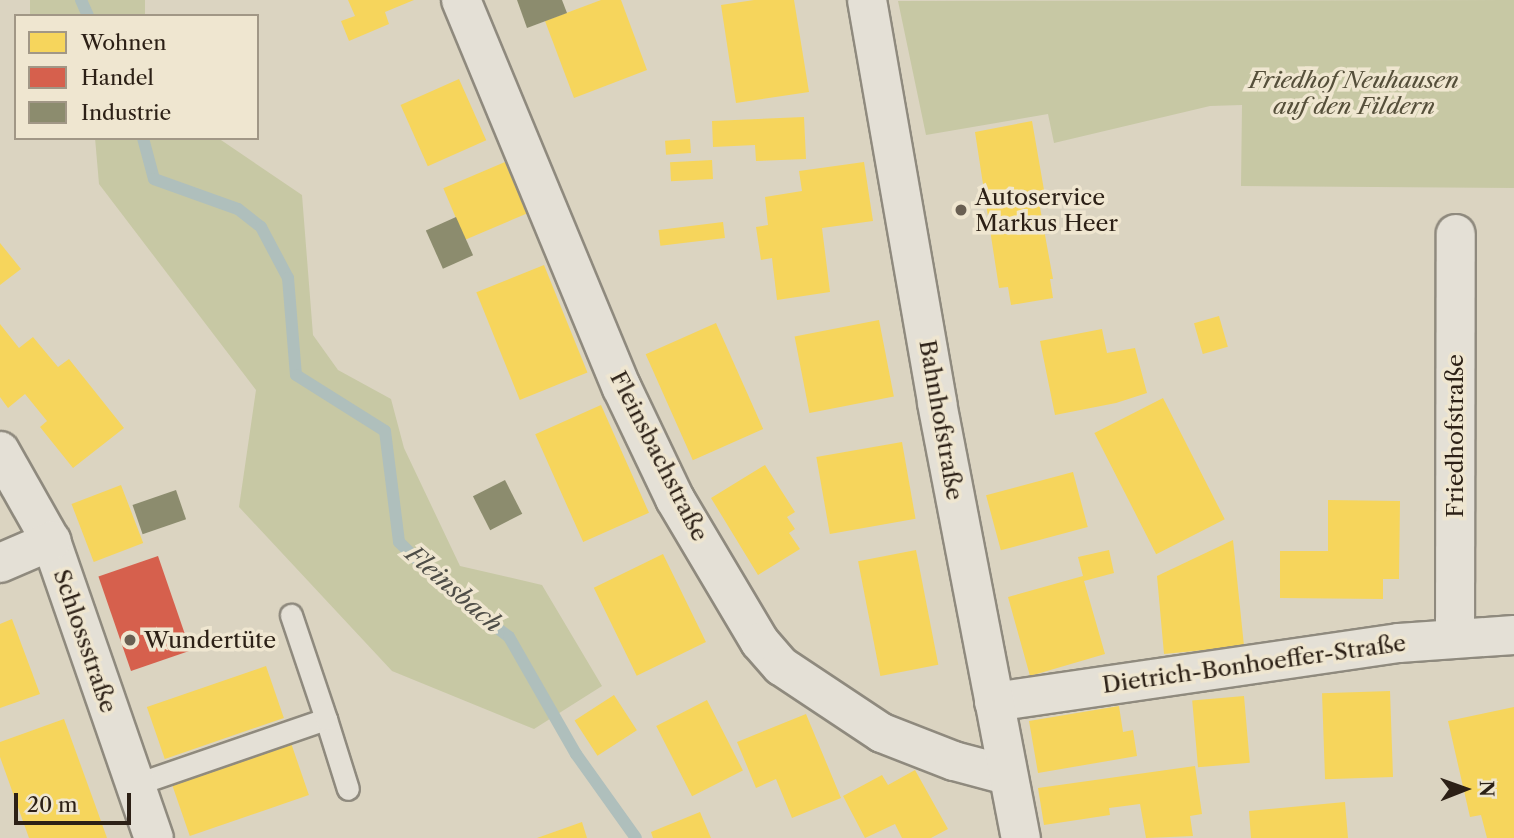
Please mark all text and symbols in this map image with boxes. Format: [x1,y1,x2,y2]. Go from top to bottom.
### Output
legend [14,14,259,140]
text: Wohnen [81,30,166,55]
text: Handel [81,65,154,90]
park label: Friedhof Neuhausen auf den Fildern [1249,66,1459,120]
text: Industrie [81,100,171,125]
place label: Autoservice Markus Heer [975,183,1118,237]
marker: Autoservice Markus Heer [953,202,969,218]
street label: Bahnhofstraße [913,338,969,502]
street label: Friedhofstraße [1441,354,1469,518]
street label: Fleinsbachstraße [604,366,714,546]
water label: Fleinsbach [400,540,508,638]
street label: Schlossstraße [48,566,122,716]
place label: Wundertüte [144,626,276,654]
street label: Dietrich-Bonhoeffer-Straße [1100,629,1408,699]
marker: Wundertüte [122,632,138,648]
north arrow [1430,754,1500,824]
scale bar [18,778,135,822]
text: N [1475,780,1498,797]
text: 20 m [27,792,78,817]

